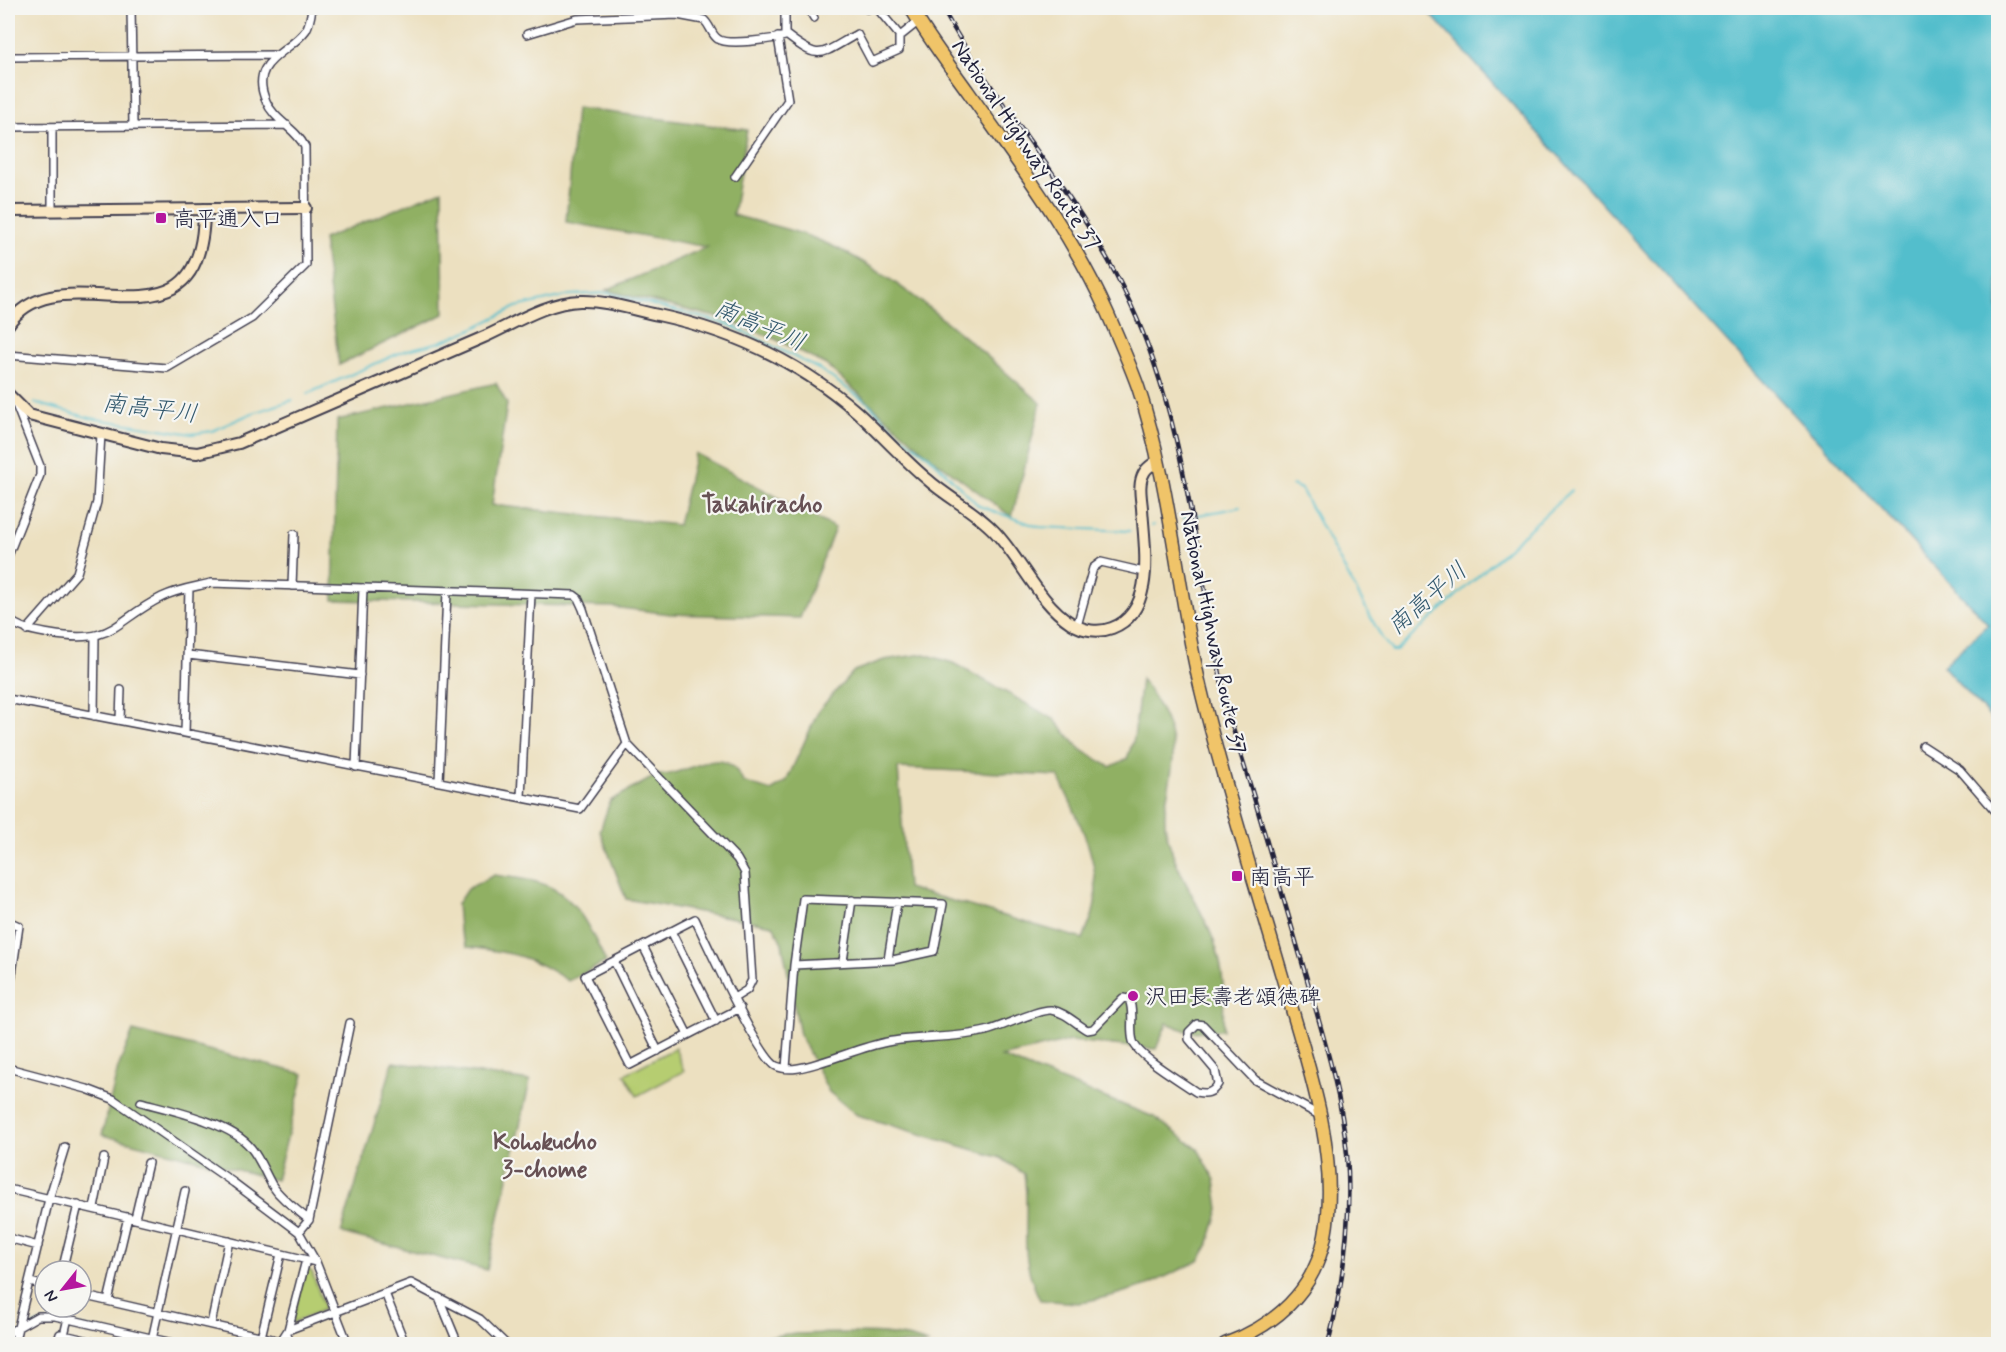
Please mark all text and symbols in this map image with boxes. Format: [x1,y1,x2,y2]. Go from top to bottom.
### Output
street label: National Highway Route 37 [944,35,1106,256]
place label: 高平通入口 [173,206,283,234]
marker: 高平通入口 [154,211,168,225]
water label: 南高平川 [709,293,810,359]
water label: 南高平川 [100,388,199,431]
district label: Takahiracho [701,490,823,521]
street label: National Highway Route 37 [1172,508,1252,757]
water label: 南高平川 [1382,556,1474,642]
place label: 南高平 [1249,864,1315,892]
marker: 南高平 [1230,869,1244,883]
place label: 沢田長壽老頌徳碑 [1145,984,1321,1012]
marker: 沢田長壽老頌徳碑 [1126,989,1140,1003]
district label: Kohokucho 3-chome [493,1127,597,1186]
north arrow [33,1259,93,1319]
text: N [40,1286,63,1306]

